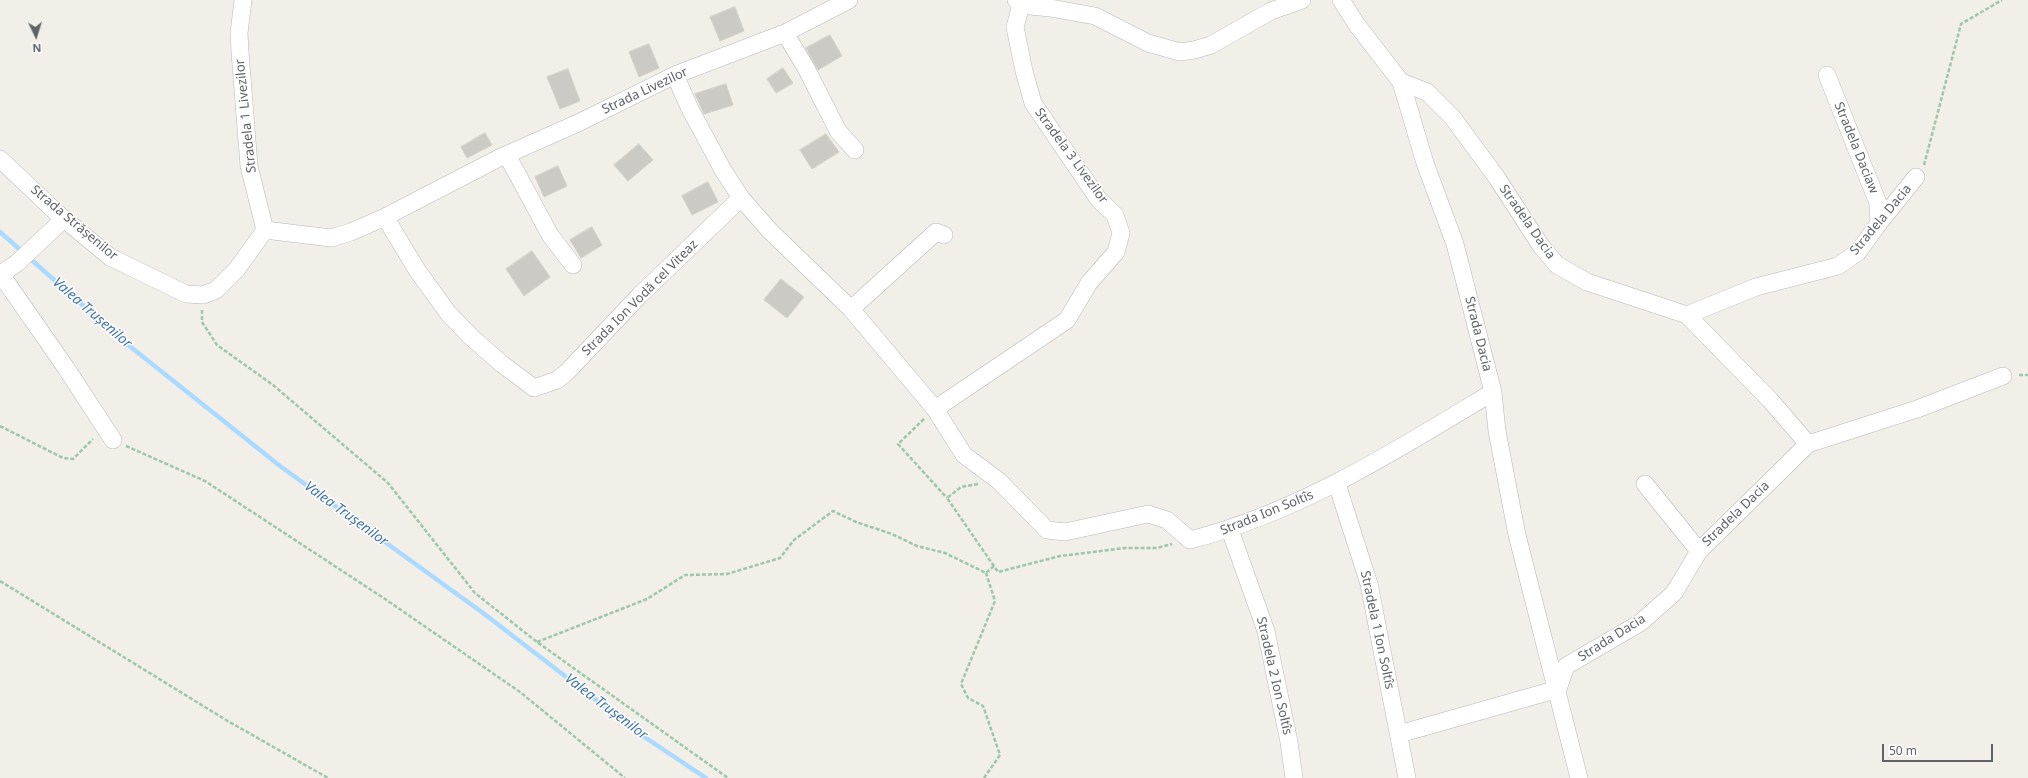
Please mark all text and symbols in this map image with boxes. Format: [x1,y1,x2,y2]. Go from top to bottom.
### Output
north arrow [16,16,56,56]
text: N [32,41,42,56]
street label: Stradela 1 Livezilor [232,58,260,174]
street label: Strada Livezilor [600,64,690,118]
street label: Stradela Daciaw [1831,100,1881,196]
street label: Stradela 3 Livezilor [1031,105,1111,207]
street label: Strada Strășenilor [27,182,121,264]
street label: Stradela Dacia [1496,182,1558,262]
street label: Stradela Dacia [1847,182,1915,258]
street label: Strada Ion Vodă cel Viteaz [579,237,701,359]
water label: Valea Trușenilor [49,274,135,352]
street label: Strada Dacia [1461,295,1495,373]
water label: Valea Trușenilor [301,478,391,550]
street label: Stradela Dacia [1699,478,1773,550]
street label: Strada Ion Soltîs [1218,487,1316,539]
street label: Stradela 1 Ion Soltîs [1357,569,1397,691]
street label: Strada Dacia [1575,611,1649,665]
street label: Stradela 2 Ion Soltîs [1253,615,1295,737]
water label: Valea Trușenilor [561,670,651,744]
scale bar [1884,736,1995,762]
text: 50 m [1889,742,1917,759]

